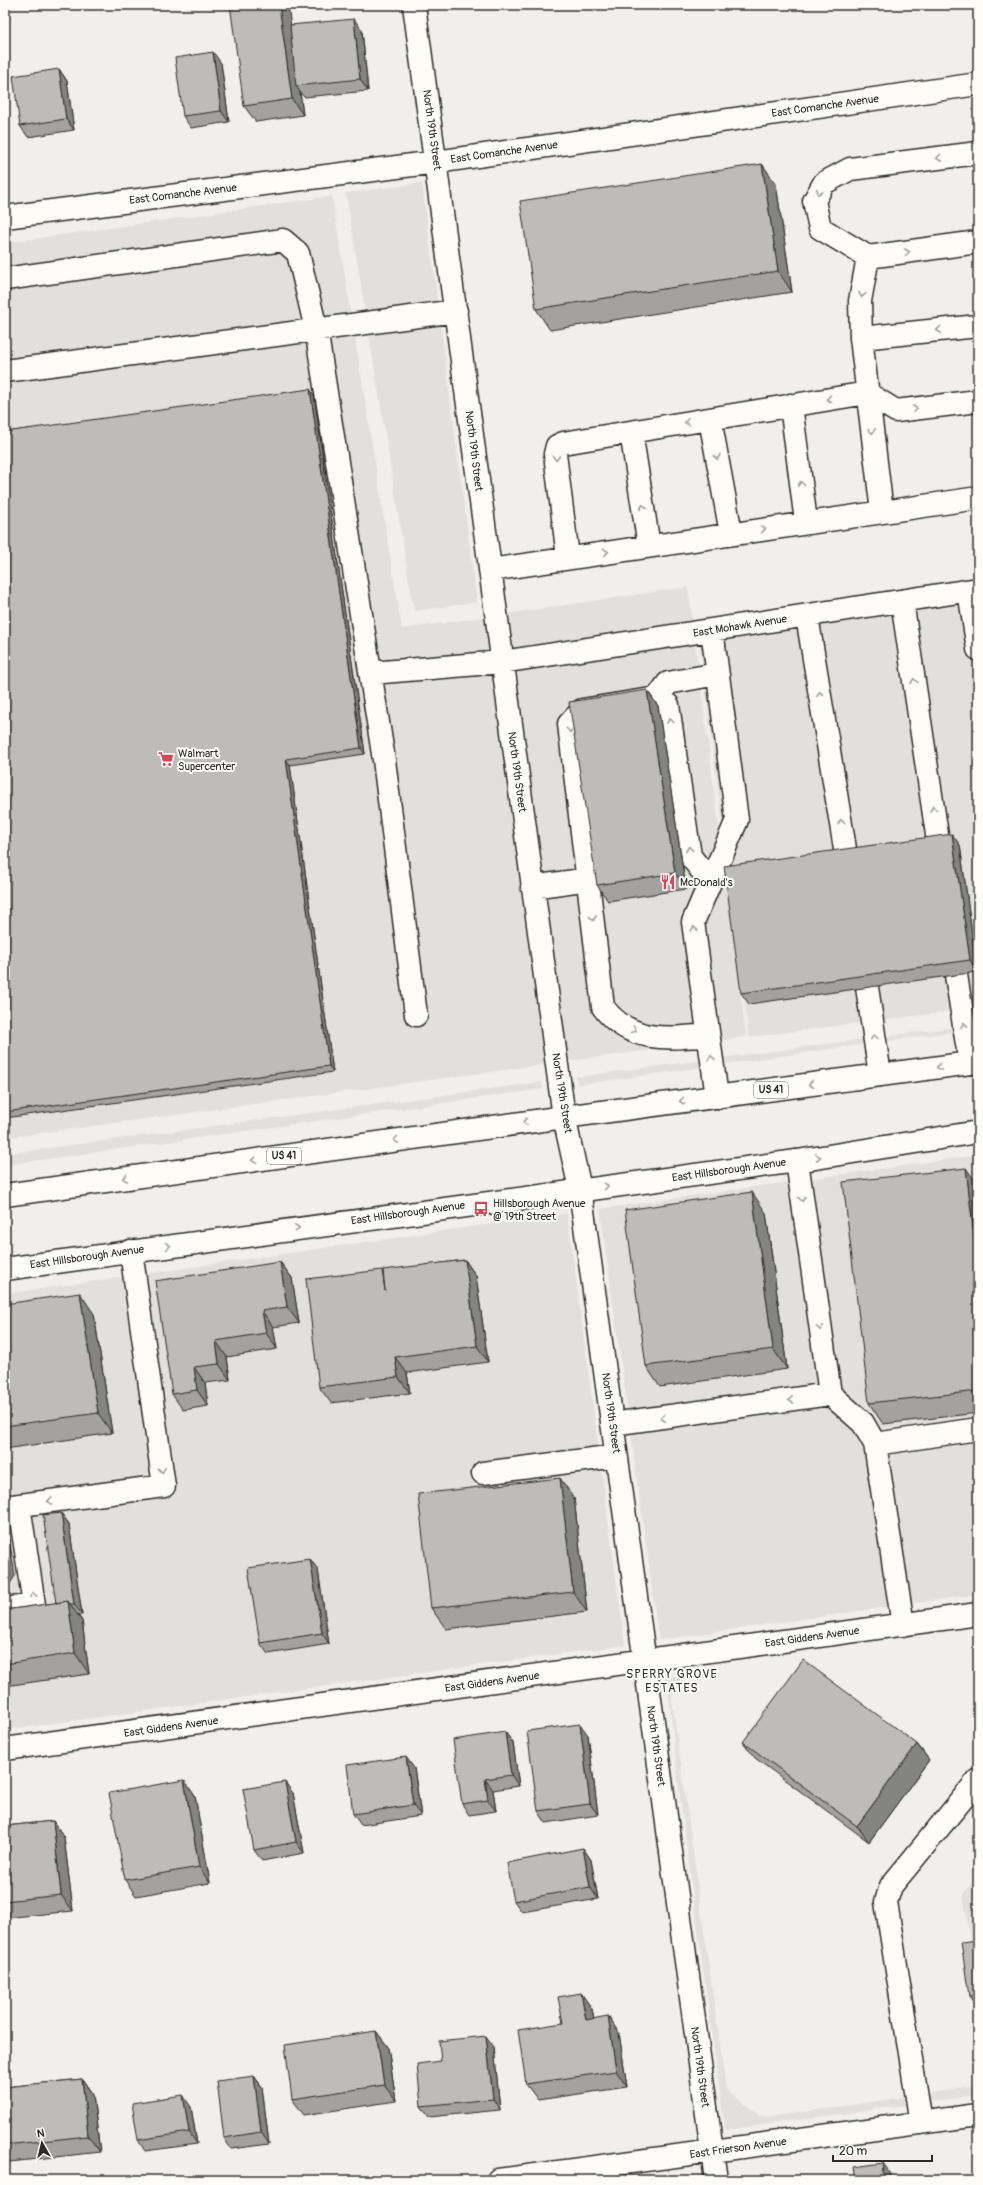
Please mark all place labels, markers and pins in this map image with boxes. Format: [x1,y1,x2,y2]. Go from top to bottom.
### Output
place label: Walmart Supercenter [178,747,235,773]
supermarket icon: Walmart Supercenter [157,750,175,768]
restaurant icon: McDonald's [659,873,677,891]
place label: McDonald's [680,876,733,889]
place label: Hillsborough Avenue @ 19th Street [493,1197,586,1223]
bus stop icon: Hillsborough Avenue @ 19th Street [472,1200,490,1218]

